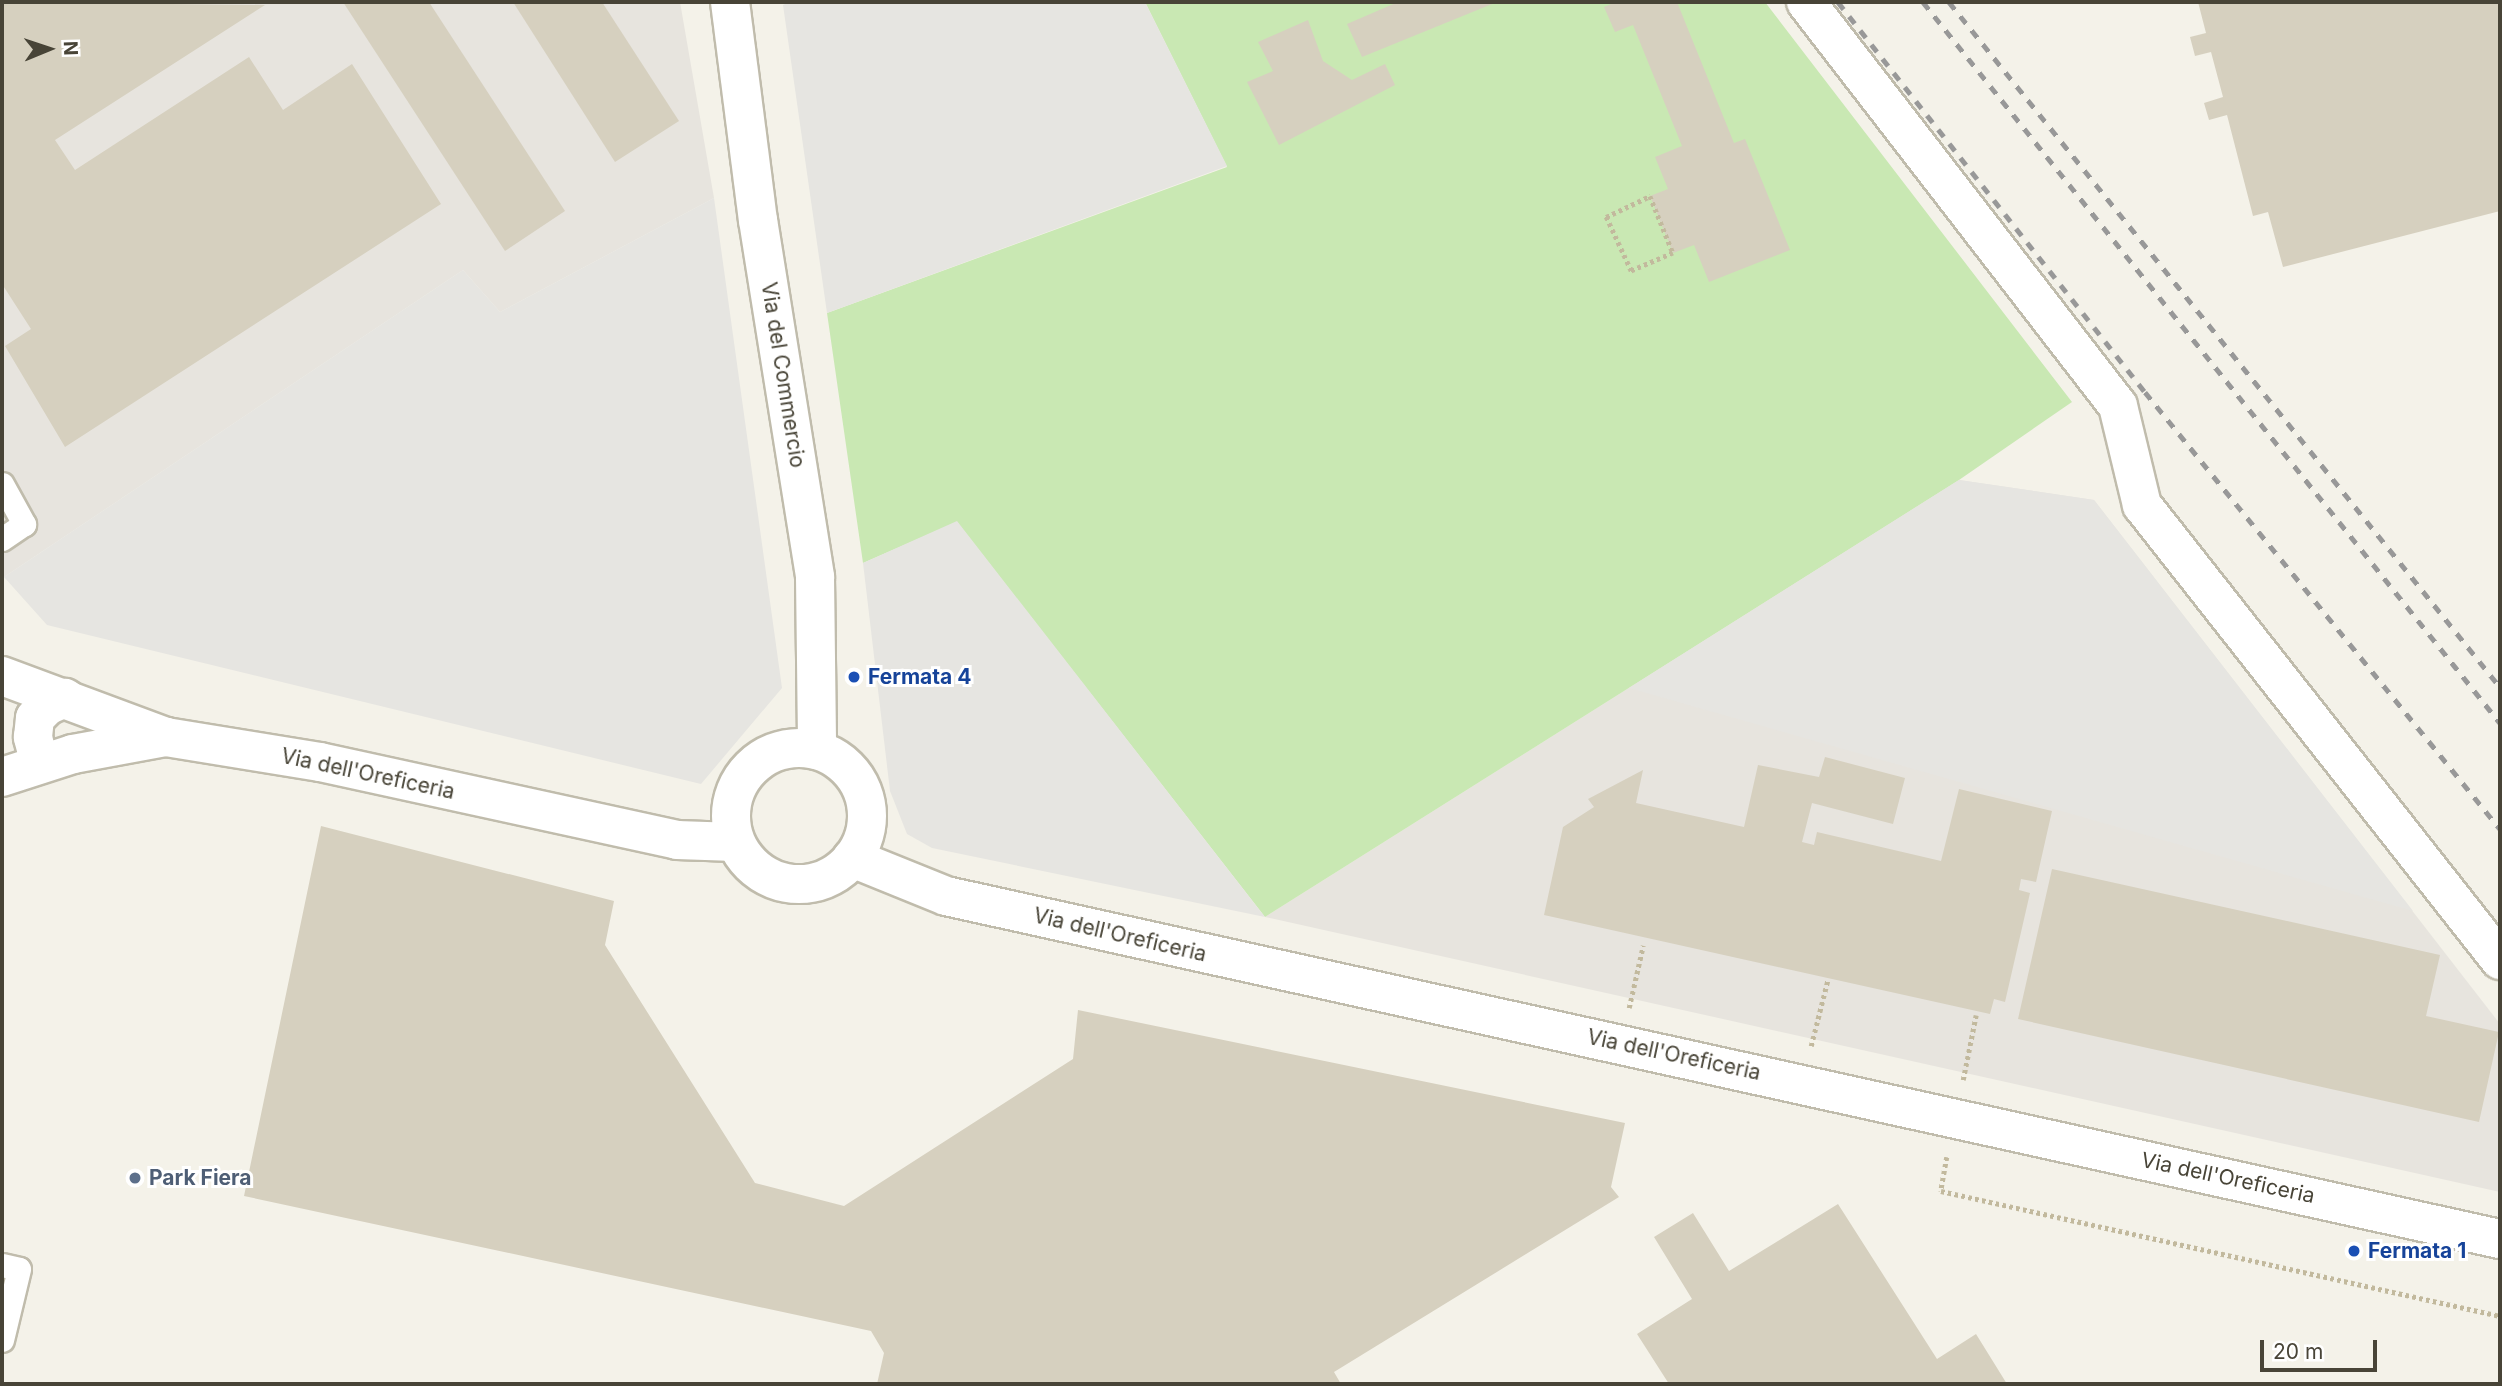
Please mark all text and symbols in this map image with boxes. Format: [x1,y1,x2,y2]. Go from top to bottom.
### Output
north arrow [14,14,84,84]
text: N [59,41,82,56]
street label: Via del Commercio [756,280,810,470]
place label: Fermata 4 [868,664,971,690]
marker: Fermata 4 [846,669,862,685]
street label: Via dell'Oreficeria [279,743,457,805]
street label: Via dell'Oreficeria [1031,903,1209,967]
street label: Via dell'Oreficeria [1585,1024,1763,1086]
street label: Via dell'Oreficeria [2139,1147,2317,1209]
place label: Park Fiera [149,1165,252,1191]
marker: Park Fiera [127,1170,143,1186]
place label: Fermata 1 [2368,1238,2466,1264]
marker: Fermata 1 [2346,1243,2362,1259]
scale bar [2264,1326,2381,1370]
text: 20 m [2273,1339,2323,1364]

